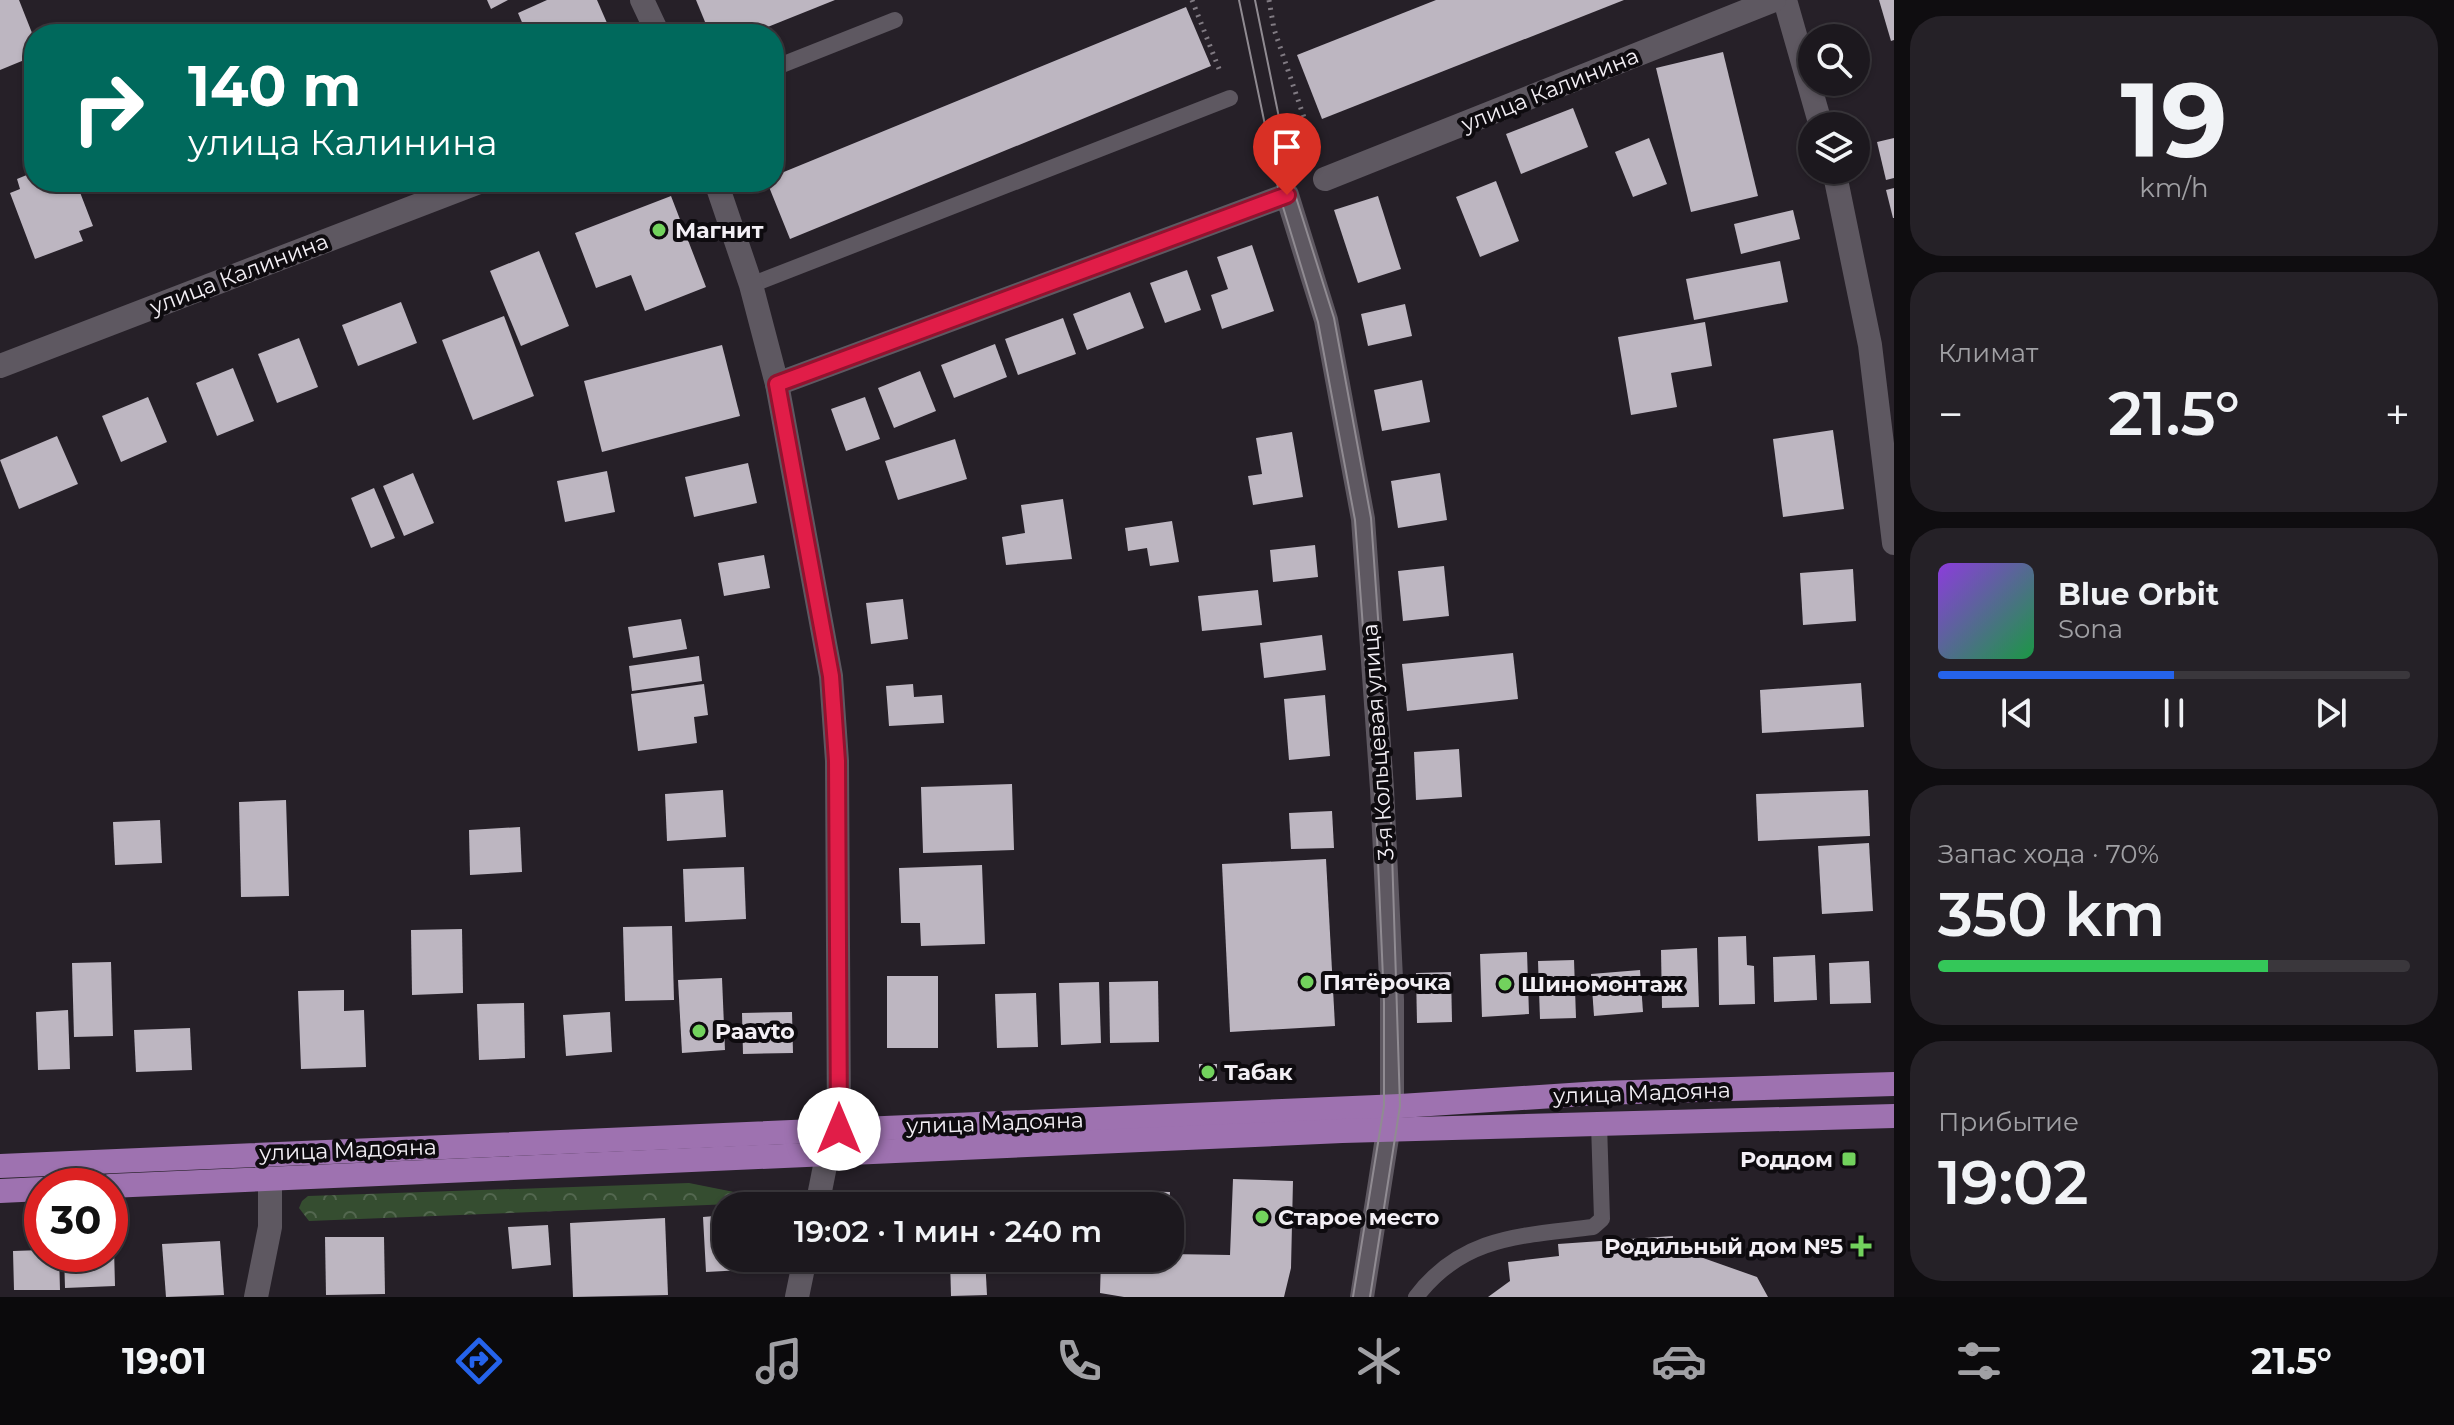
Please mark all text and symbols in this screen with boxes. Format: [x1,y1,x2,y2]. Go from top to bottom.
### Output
map controls [1798,24,1870,184]
button: search [1798,24,1870,96]
street label: улица Калинина [1456,42,1643,138]
text: 140 m [188,52,361,120]
icon: right [56,56,160,160]
text: 19 [2120,56,2228,183]
button: layers [1798,112,1870,184]
pin [1253,113,1321,195]
text: улица Калинина [188,120,497,164]
icon: arrive [1265,125,1309,169]
text: km/h [2139,172,2209,204]
place label: Магнит [675,217,764,244]
marker: Магнит [650,221,668,239]
street label: улица Калинина [145,228,332,321]
text: Климат [1938,337,2038,369]
text: 21.5° [2108,377,2240,450]
text: − [1938,387,1963,441]
text: + [2385,387,2410,441]
text: Blue Orbit [2058,576,2219,613]
text: Sona [2058,613,2123,645]
street label: 3-я Кольцевая улица [1356,623,1400,861]
icon: previous [1995,691,2039,735]
icon: pause [2152,691,2196,735]
icon: next [2309,691,2353,735]
text: Запас хода · 70% [1938,838,2159,870]
text: 350 km [1938,878,2165,951]
place label: Пятёрочка [1323,969,1451,996]
place label: Шиномонтаж [1521,971,1683,998]
marker: Пятёрочка [1298,973,1316,991]
marker: Шиномонтаж [1496,975,1514,993]
place label: Paavto [715,1018,795,1045]
marker: Paavto [690,1022,708,1040]
place label: Табак [1224,1059,1294,1086]
marker: Табак [1199,1063,1217,1081]
street label: улица Мадояна [1552,1076,1731,1110]
position arrow [797,1087,881,1171]
street label: улица Мадояна [905,1106,1084,1140]
text: Прибытие [1938,1106,2079,1138]
street label: улица Мадояна [258,1133,437,1167]
place label: Роддом [1740,1146,1833,1173]
text: 19:02 [1938,1146,2088,1219]
marker: Роддом [1840,1150,1858,1168]
speed limit sign: 30 [24,1168,128,1272]
place label: Старое место [1278,1204,1439,1231]
marker: Старое место [1253,1208,1271,1226]
text: 19:02 · 1 мин · 240 m [794,1213,1102,1250]
place label: Родильный дом №5 [1604,1233,1843,1260]
marker: Родильный дом №5 [1850,1235,1872,1257]
icon: directions [451,1333,507,1389]
icon: music [751,1333,807,1389]
icon: phone [1051,1333,1107,1389]
icon: climate [1351,1333,1407,1389]
icon: car [1651,1333,1707,1389]
icon: filters [1951,1333,2007,1389]
text: 19:01 [122,1339,207,1383]
text: 21.5° [2251,1339,2332,1383]

